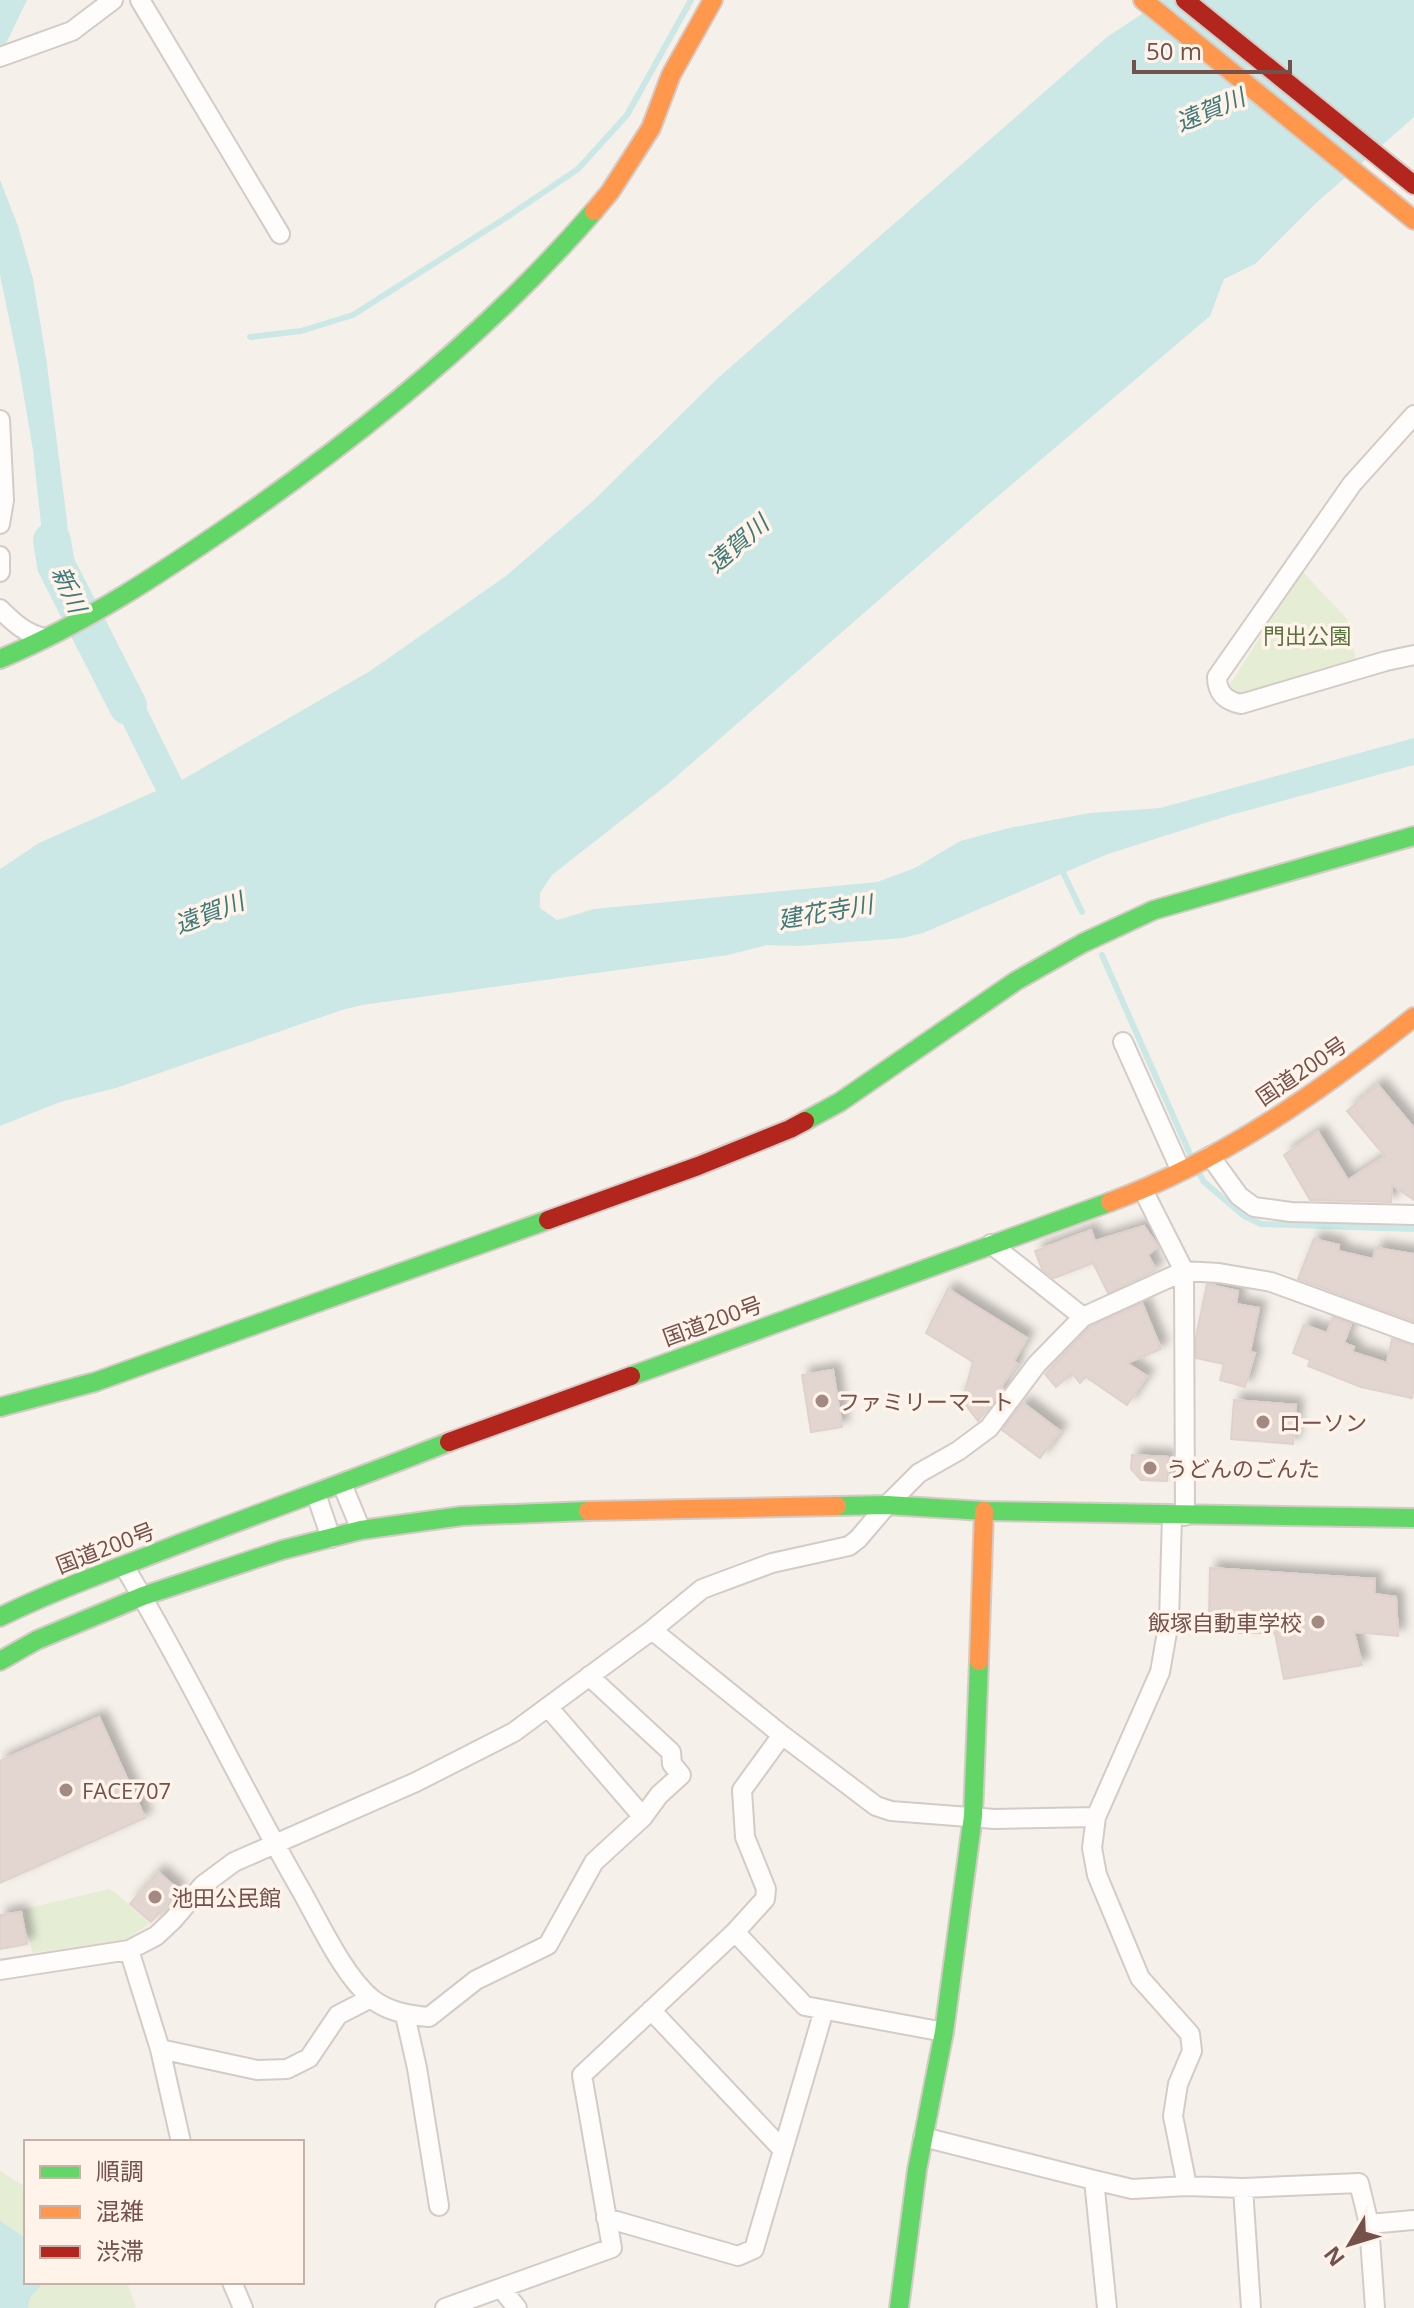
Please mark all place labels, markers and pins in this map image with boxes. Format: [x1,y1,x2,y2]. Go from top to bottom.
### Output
place label: ファミリーマート [838,1386,1014,1416]
marker: ファミリーマート [813,1392,831,1410]
place label: ローソン [1279,1407,1367,1437]
marker: ローソン [1254,1413,1272,1431]
place label: うどんのごんた [1166,1453,1320,1483]
marker: うどんのごんた [1141,1459,1159,1477]
place label: 飯塚自動車学校 [1148,1607,1302,1637]
marker: 飯塚自動車学校 [1309,1613,1327,1631]
place label: FACE707 [82,1775,171,1805]
marker: FACE707 [57,1781,75,1799]
place label: 池田公民館 [171,1882,281,1912]
marker: 池田公民館 [146,1888,164,1906]

